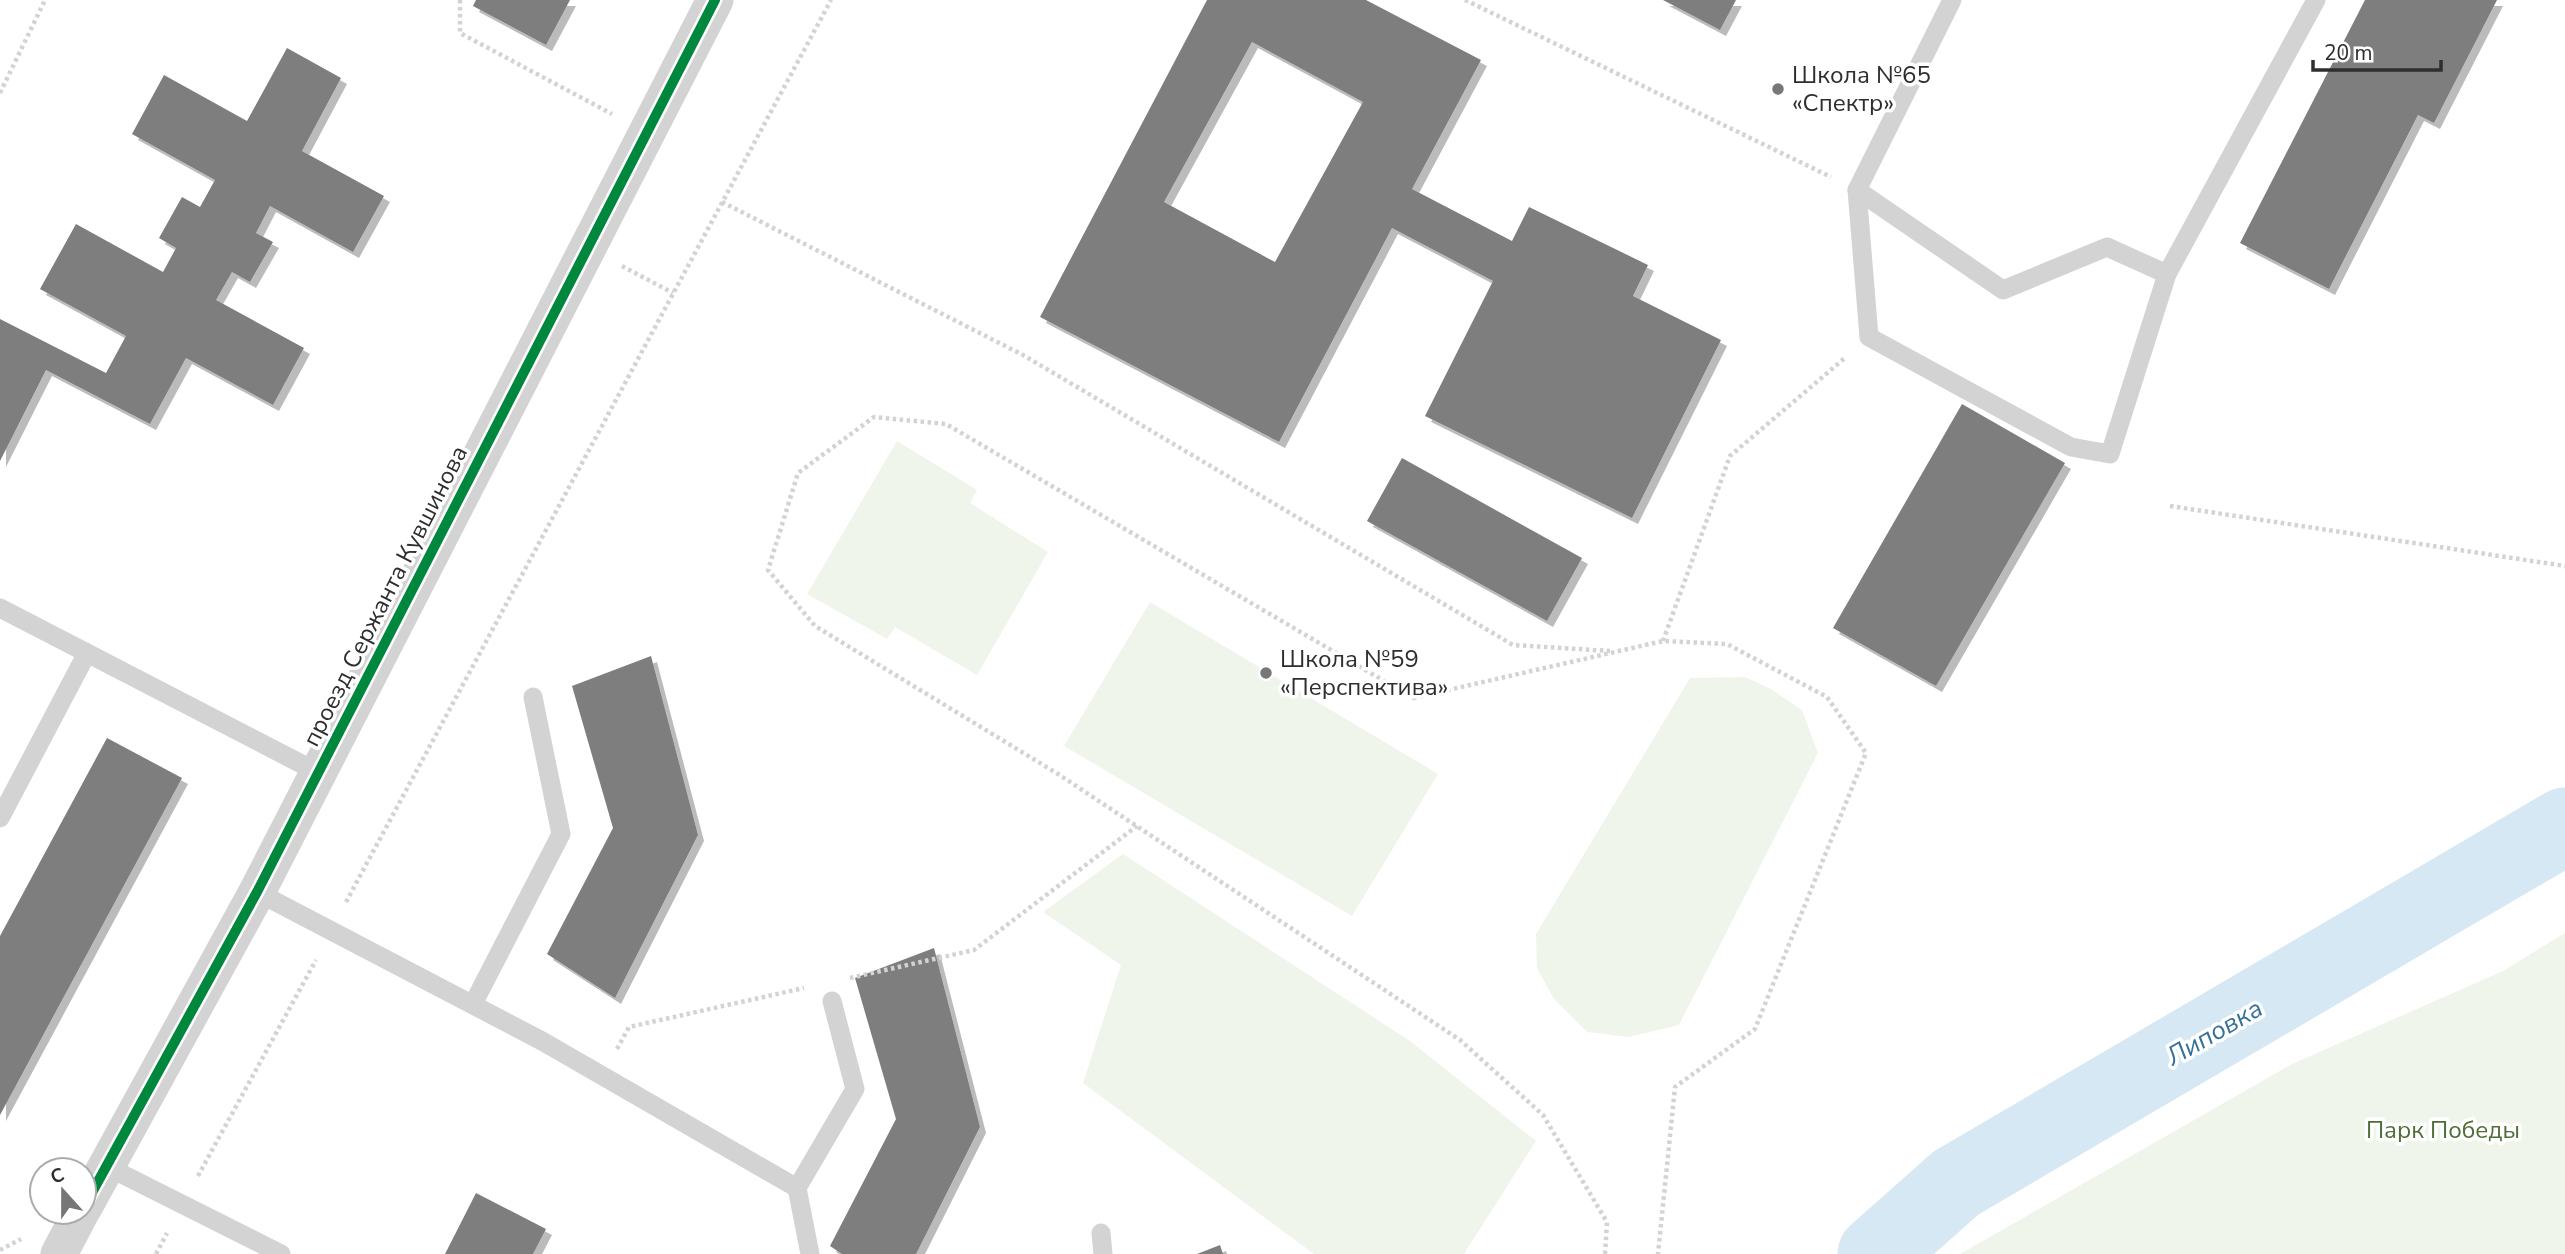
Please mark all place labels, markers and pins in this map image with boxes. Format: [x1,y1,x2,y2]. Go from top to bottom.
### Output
place label: Школа №65 «Спектр» [1792,59,1931,119]
marker: Школа №65 «Спектр» [1770,81,1786,97]
place label: Школа №59 «Перспектива» [1280,643,1448,703]
marker: Школа №59 «Перспектива» [1258,665,1274,681]

